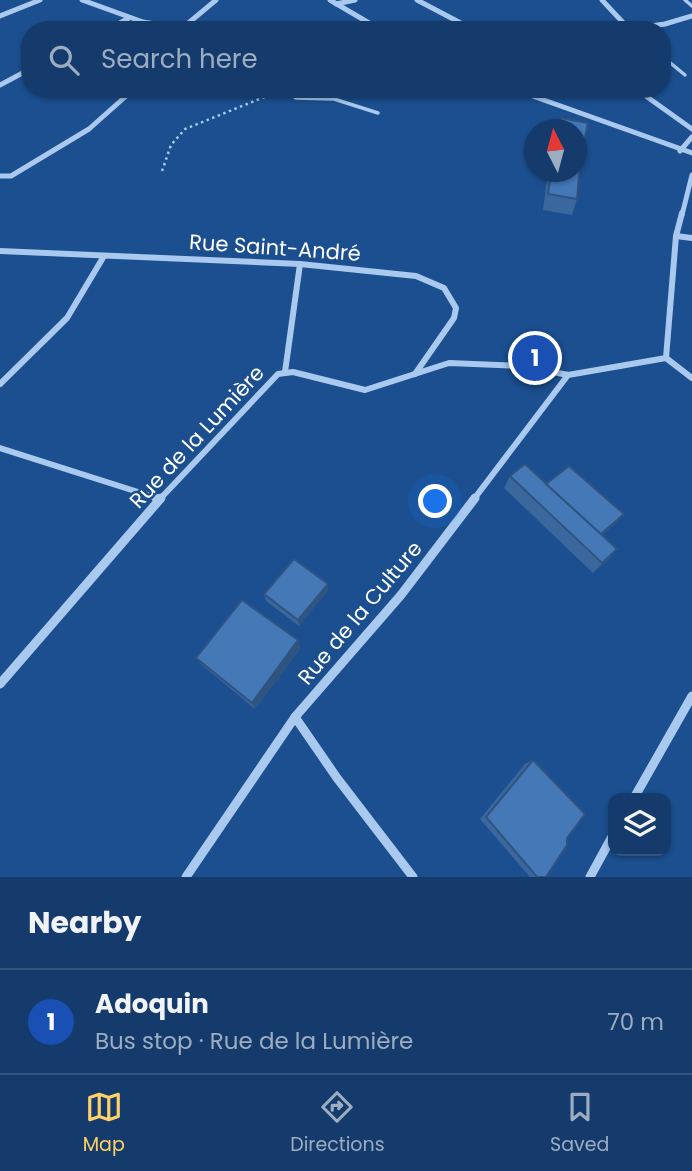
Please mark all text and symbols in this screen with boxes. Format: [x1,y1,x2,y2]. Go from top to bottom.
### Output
search box [21,21,671,98]
icon: search [45,41,83,79]
text: Search here [101,41,258,77]
north arrow [524,119,587,182]
street label: Rue Saint-André [188,227,362,268]
pin: 1 [512,332,558,384]
street label: Rue de la Lumière [123,359,271,514]
your location [418,484,452,518]
street label: Rue de la Culture [291,535,428,691]
map controls [608,793,671,856]
button: layers [608,793,671,856]
text: Nearby [28,901,142,944]
text: Adoquin [95,986,209,1022]
text: 1 [47,1006,55,1038]
text: 70 m [607,1006,664,1038]
text: Bus stop · Rue de la Lumière [95,1025,413,1057]
tab: Map [83,1088,125,1159]
tab: Directions [290,1088,385,1159]
tab: Saved [550,1088,609,1159]

